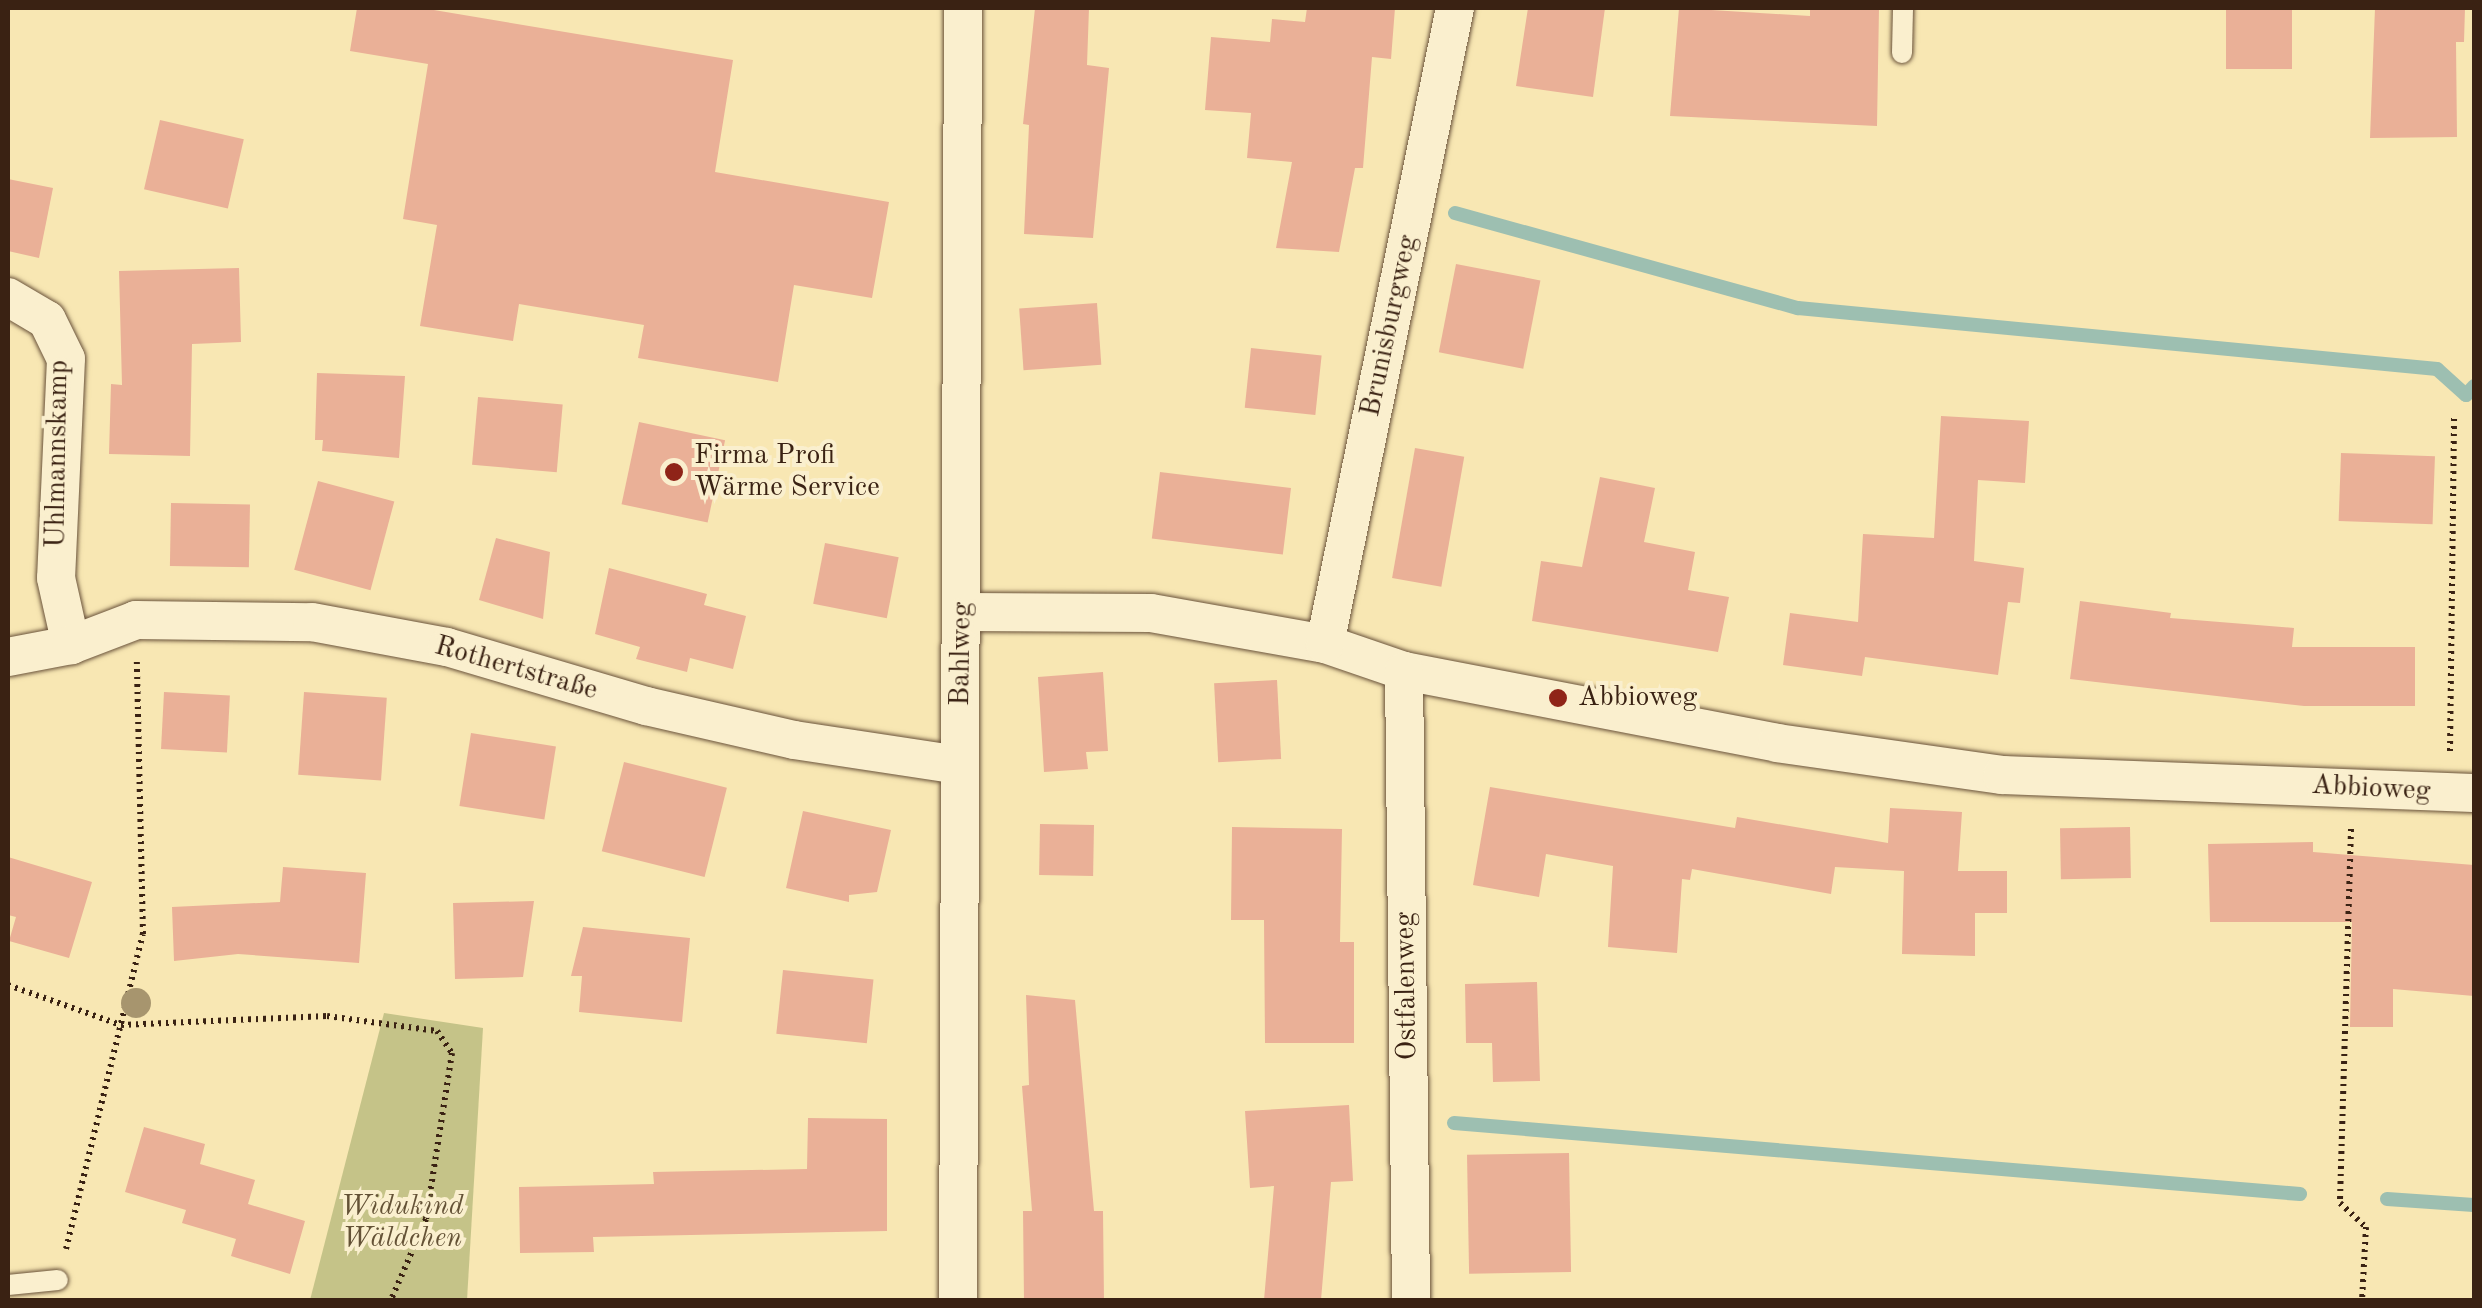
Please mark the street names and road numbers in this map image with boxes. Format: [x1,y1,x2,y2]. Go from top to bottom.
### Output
street label: Brunisburgweg [1354,232,1426,420]
street label: Uhlmannskamp [40,360,76,548]
street label: Bahlweg [944,602,980,706]
street label: Rothertstraße [431,630,601,708]
street label: Abbioweg [2310,769,2432,809]
street label: Ostfalenweg [1389,911,1425,1061]

